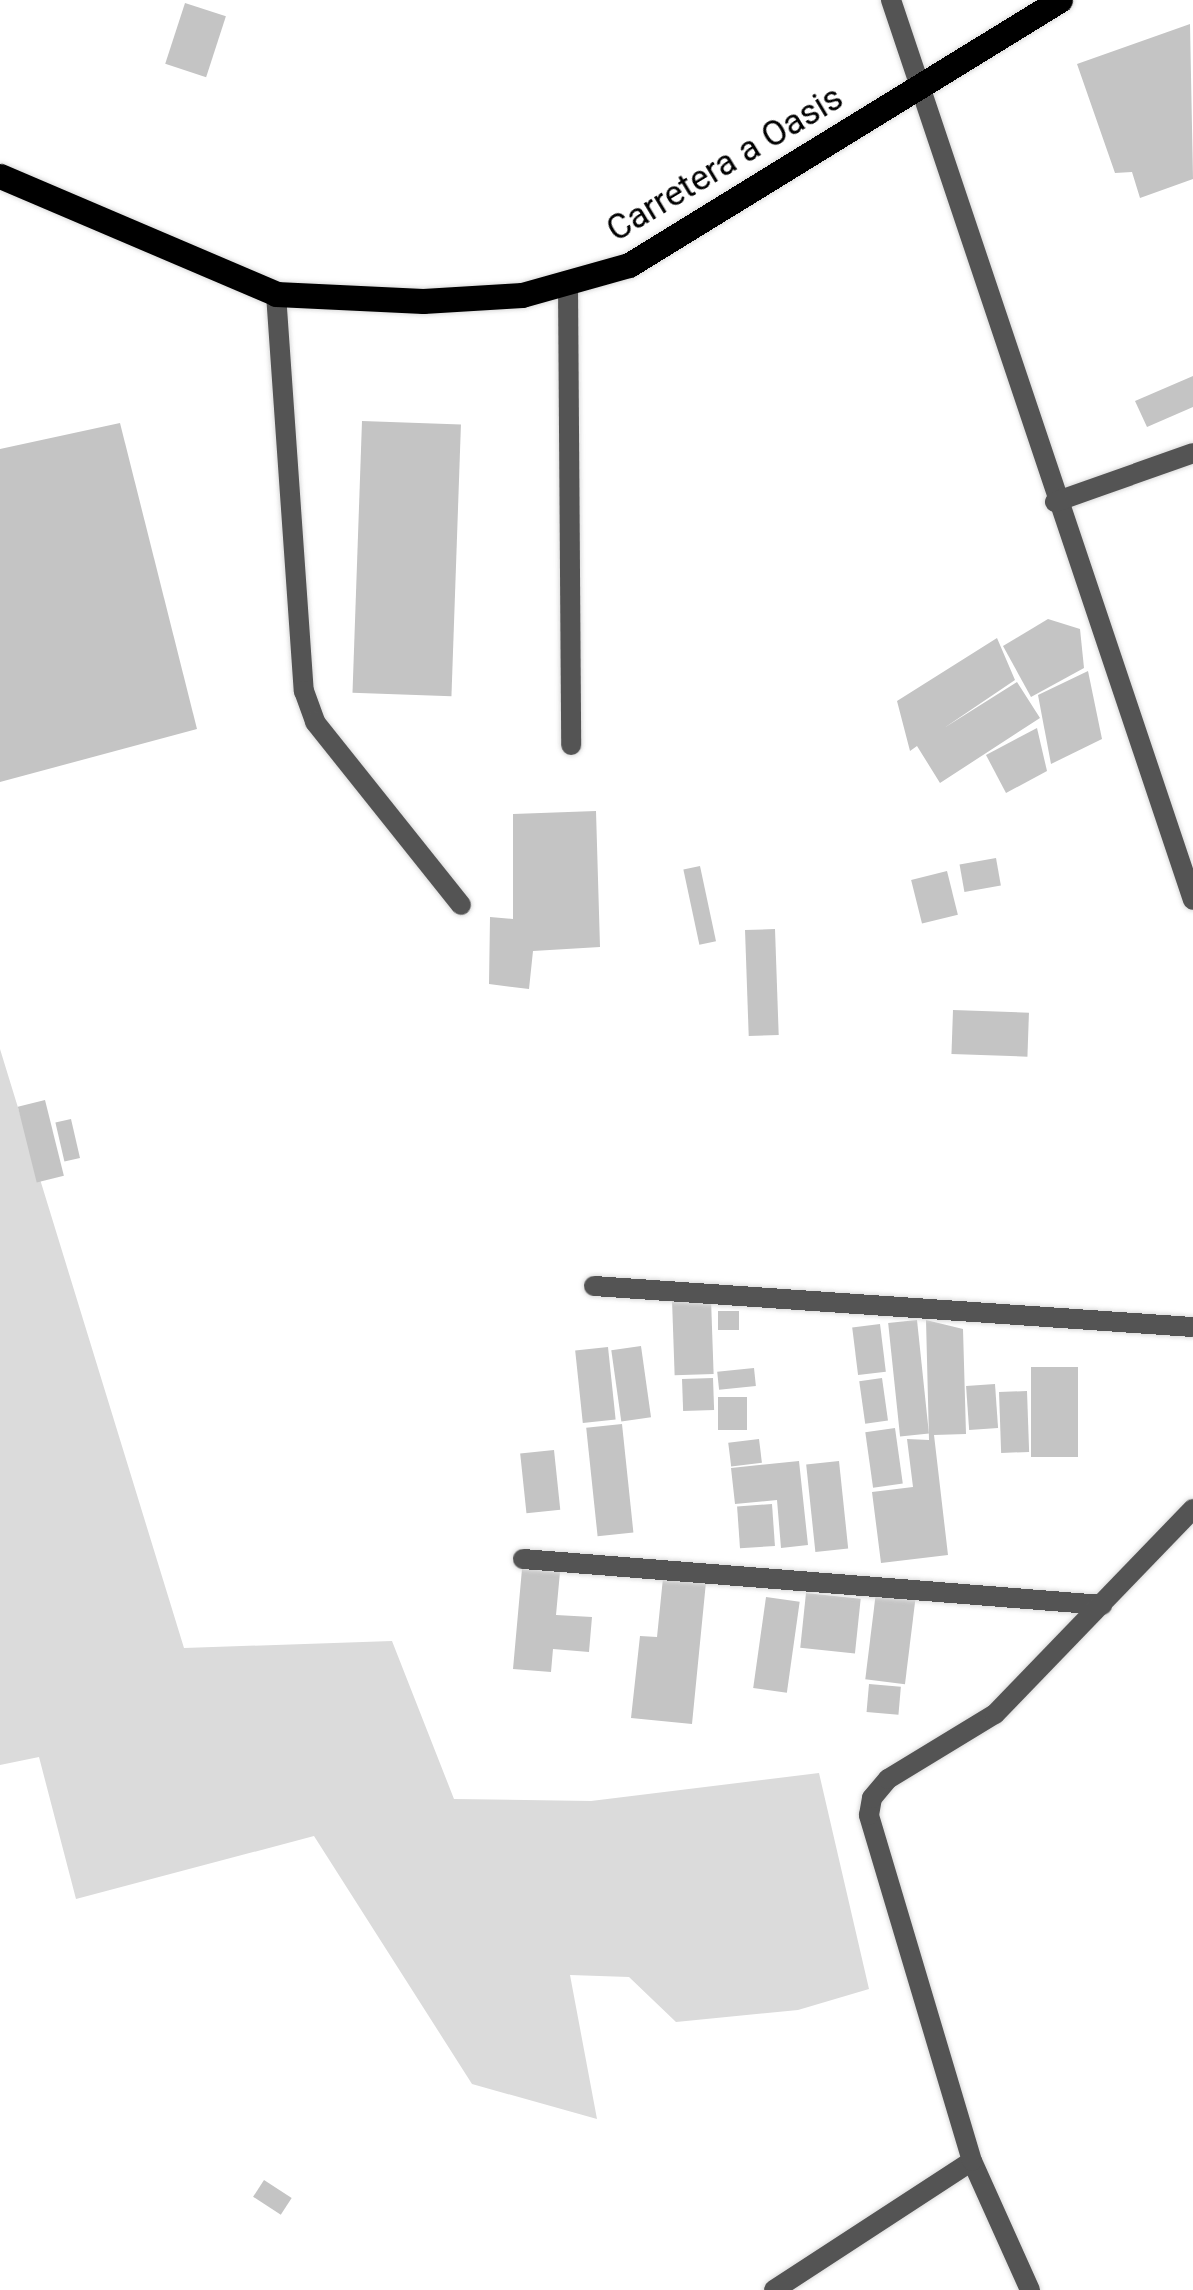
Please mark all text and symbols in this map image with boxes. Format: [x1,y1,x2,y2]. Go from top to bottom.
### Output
street label: Carretera a Oasis [599,77,851,251]

